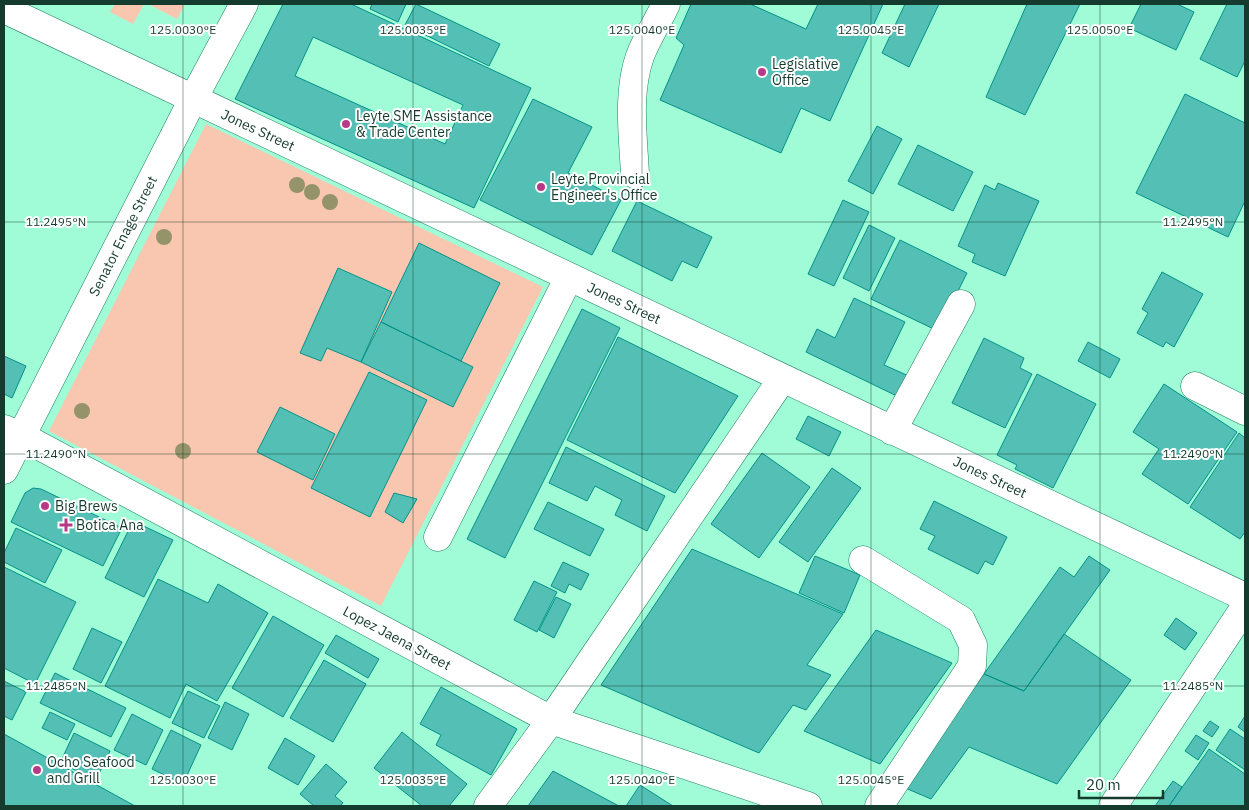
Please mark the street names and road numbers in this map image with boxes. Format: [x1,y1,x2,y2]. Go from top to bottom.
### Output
street label: Jones Street [218,105,298,155]
street label: Senator Enage Street [85,173,161,299]
street label: Jones Street [584,278,664,328]
street label: Jones Street [950,452,1030,502]
street label: Lopez Jaena Street [340,602,454,674]

